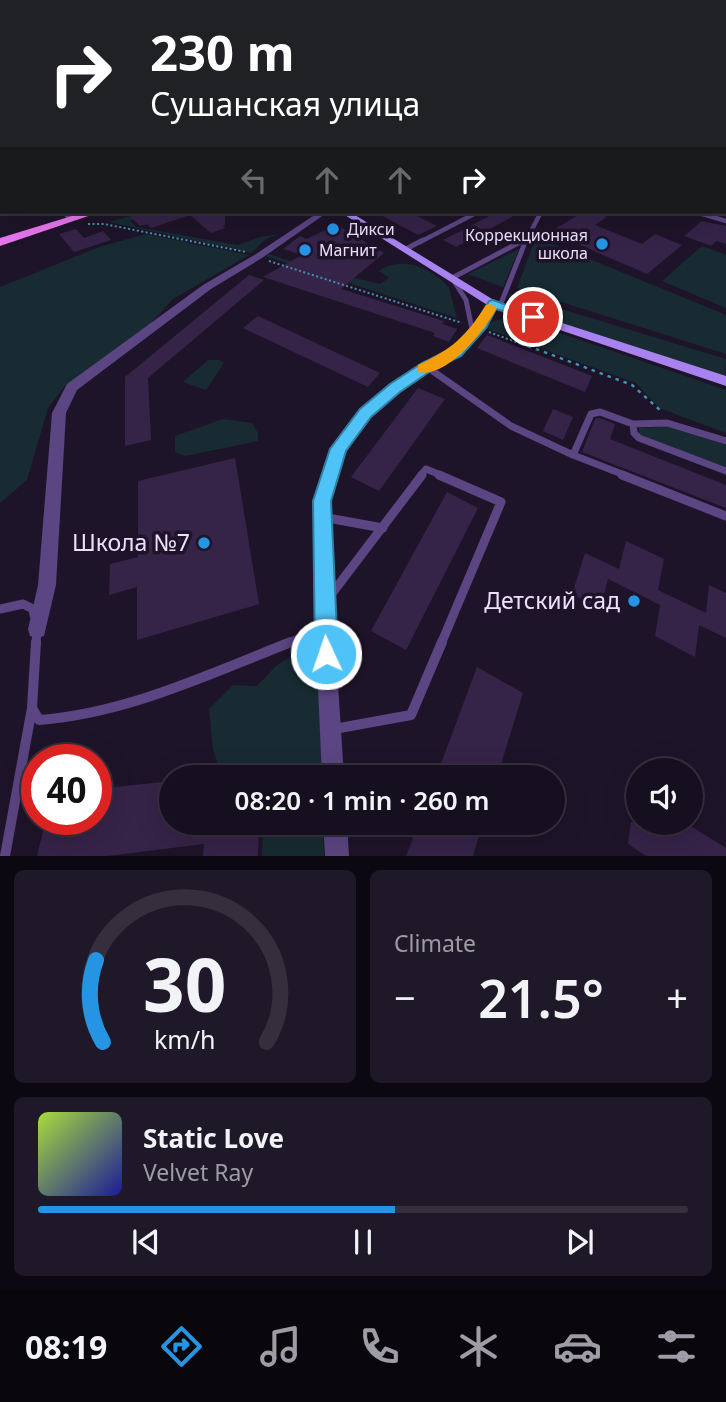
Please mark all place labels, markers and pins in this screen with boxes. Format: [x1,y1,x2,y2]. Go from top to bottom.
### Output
place label: Дикси [347,218,395,240]
marker: Дикси [325,221,341,237]
place label: Коррекционная школа [465,224,588,264]
marker: Коррекционная школа [594,236,610,252]
place label: Магнит [319,239,377,261]
marker: Магнит [297,242,313,258]
pin [503,287,563,347]
place label: Школа №7 [72,526,190,558]
marker: Школа №7 [196,535,212,551]
place label: Детский сад [484,584,620,616]
marker: Детский сад [626,593,642,609]

